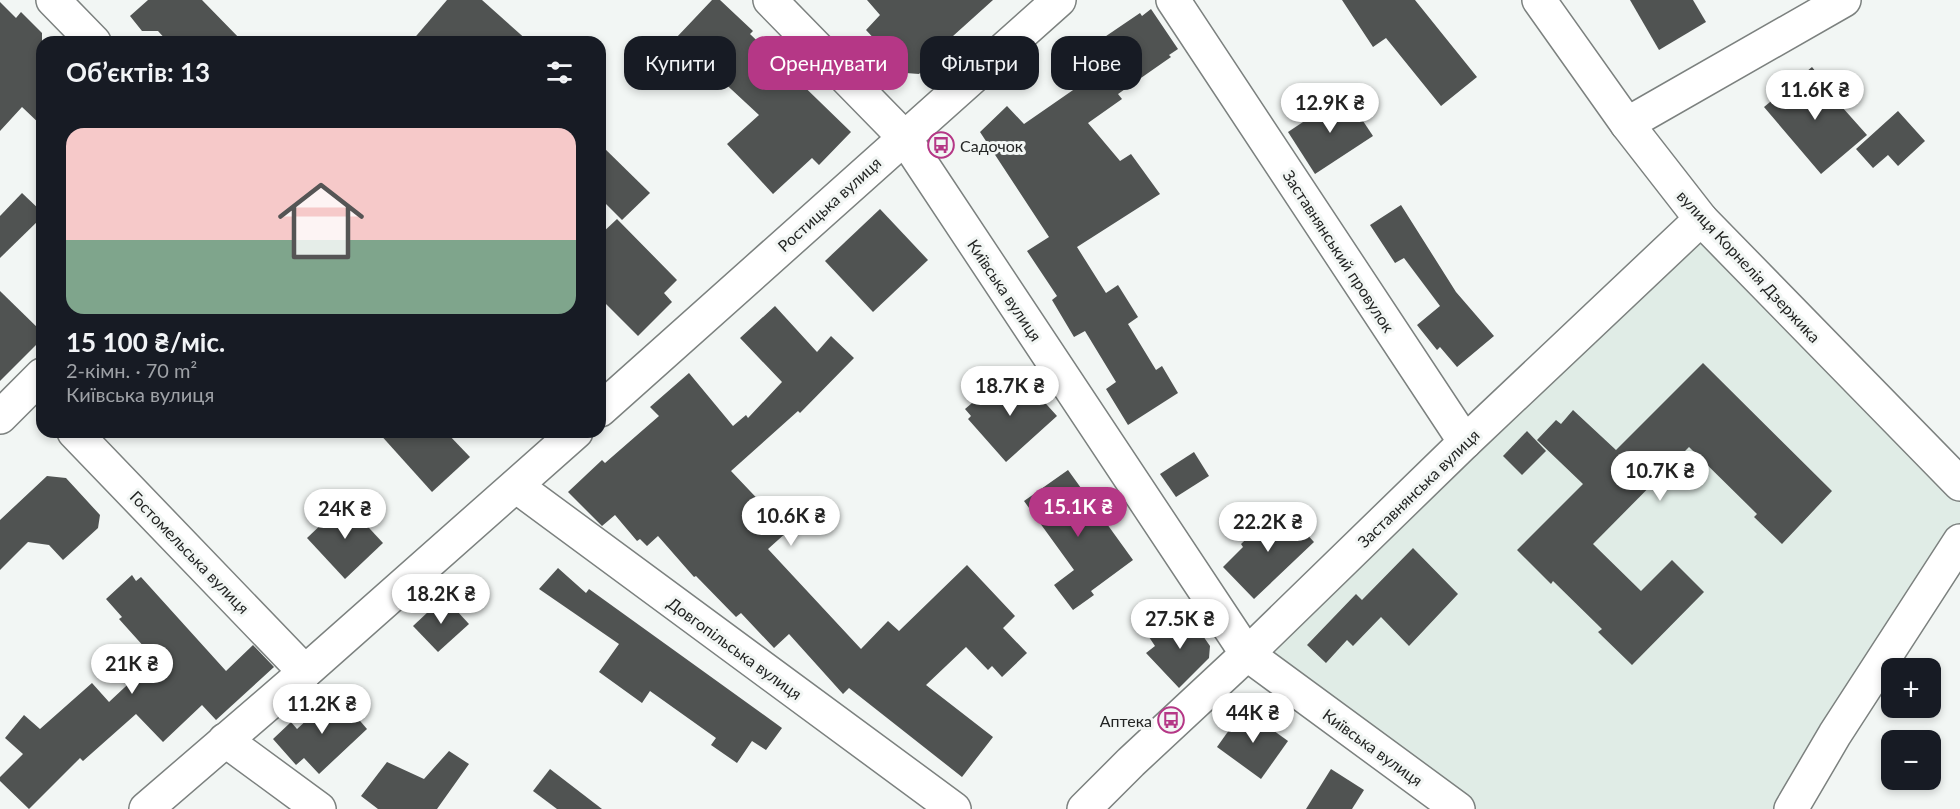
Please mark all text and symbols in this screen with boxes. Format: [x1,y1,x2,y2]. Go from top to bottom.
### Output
chip: Купити [624,36,736,90]
chip: Орендувати [748,36,908,90]
chip: Фільтри [920,36,1039,90]
chip: Нове [1051,36,1142,90]
text: Об’єктів: 13 [66,56,210,88]
icon: filters [543,56,576,89]
pin: 11.6K ₴ [1760,70,1870,121]
text: 11.6K ₴ [1780,77,1850,101]
pin: 12.9K ₴ [1275,83,1385,134]
text: 12.9K ₴ [1295,90,1365,114]
bus stop icon: Садочок [926,130,956,160]
place label: Садочок [960,136,1024,155]
street label: Ростицька вулиця [774,153,884,255]
street label: Заставнянський провулок [1279,166,1399,336]
icon: home [267,167,375,275]
street label: вулиця Корнелія Дзержика [1673,186,1825,346]
street label: Київська вулиця [964,236,1046,344]
text: 15 100 ₴/міс. [66,326,225,358]
text: 2-кімн. · 70 m² [66,358,197,382]
pin: 18.7K ₴ [955,366,1065,417]
text: 18.7K ₴ [975,373,1045,397]
text: Київська вулиця [66,382,214,406]
street label: Заставнянська вулиця [1353,425,1483,551]
pin: 10.7K ₴ [1605,451,1715,502]
text: 10.7K ₴ [1625,458,1695,482]
street label: Гостомельська вулиця [126,487,254,617]
pin: 15.1K ₴ [1023,487,1133,538]
pin: 24K ₴ [303,489,387,540]
text: 15.1K ₴ [1043,494,1113,518]
text: 24K ₴ [318,496,372,520]
pin: 10.6K ₴ [736,496,846,547]
pin: 22.2K ₴ [1213,502,1323,553]
text: 10.6K ₴ [756,503,826,527]
text: 22.2K ₴ [1233,509,1303,533]
pin: 18.2K ₴ [386,574,496,625]
text: 18.2K ₴ [406,581,476,605]
street label: Довгопільська вулиця [664,593,806,703]
pin: 27.5K ₴ [1125,599,1235,650]
text: 27.5K ₴ [1145,606,1215,630]
pin: 21K ₴ [90,644,174,695]
text: 21K ₴ [105,651,159,675]
map controls [1881,658,1941,790]
button: + [1881,658,1941,718]
pin: 11.2K ₴ [267,684,377,735]
text: 11.2K ₴ [287,691,357,715]
pin: 44K ₴ [1211,693,1295,744]
text: 44K ₴ [1226,700,1280,724]
street label: Київська вулиця [1319,704,1427,790]
bus stop icon: Аптека [1156,705,1186,735]
place label: Аптека [1100,711,1152,730]
button: − [1881,730,1941,790]

